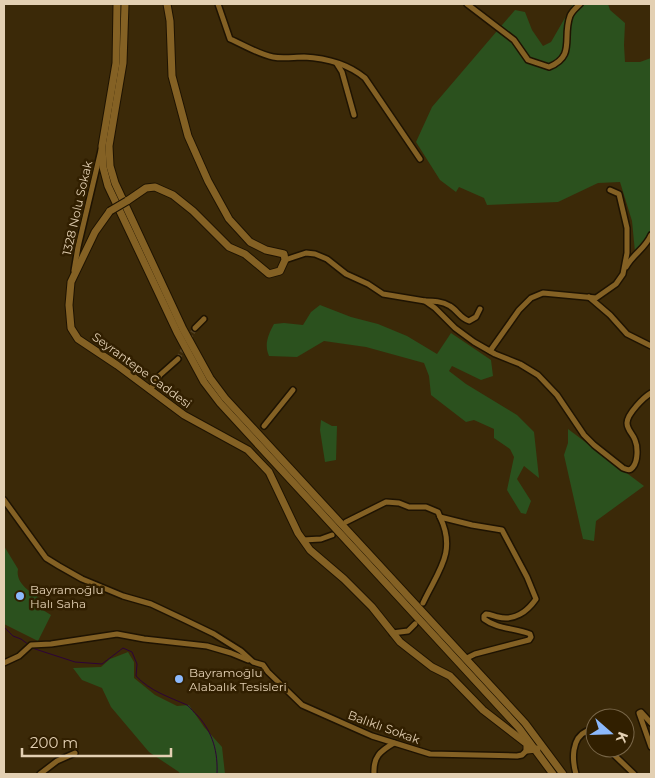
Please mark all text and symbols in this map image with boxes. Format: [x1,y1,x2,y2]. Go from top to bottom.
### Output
street label: 1328 Nolu Sokak [59,158,95,257]
street label: Seyrantepe Caddesi [89,329,195,411]
place label: Bayramoğlu Halı Saha [30,582,104,611]
marker: Bayramoğlu Halı Saha [14,590,26,602]
place label: Bayramoğlu Alabalık Tesisleri [189,665,287,694]
marker: Bayramoğlu Alabalık Tesisleri [173,673,185,685]
street label: Balıklı Sokak [346,707,423,747]
north arrow [585,708,635,758]
scale bar [22,726,171,758]
text: K [612,729,632,746]
text: 200 m [30,733,78,752]

